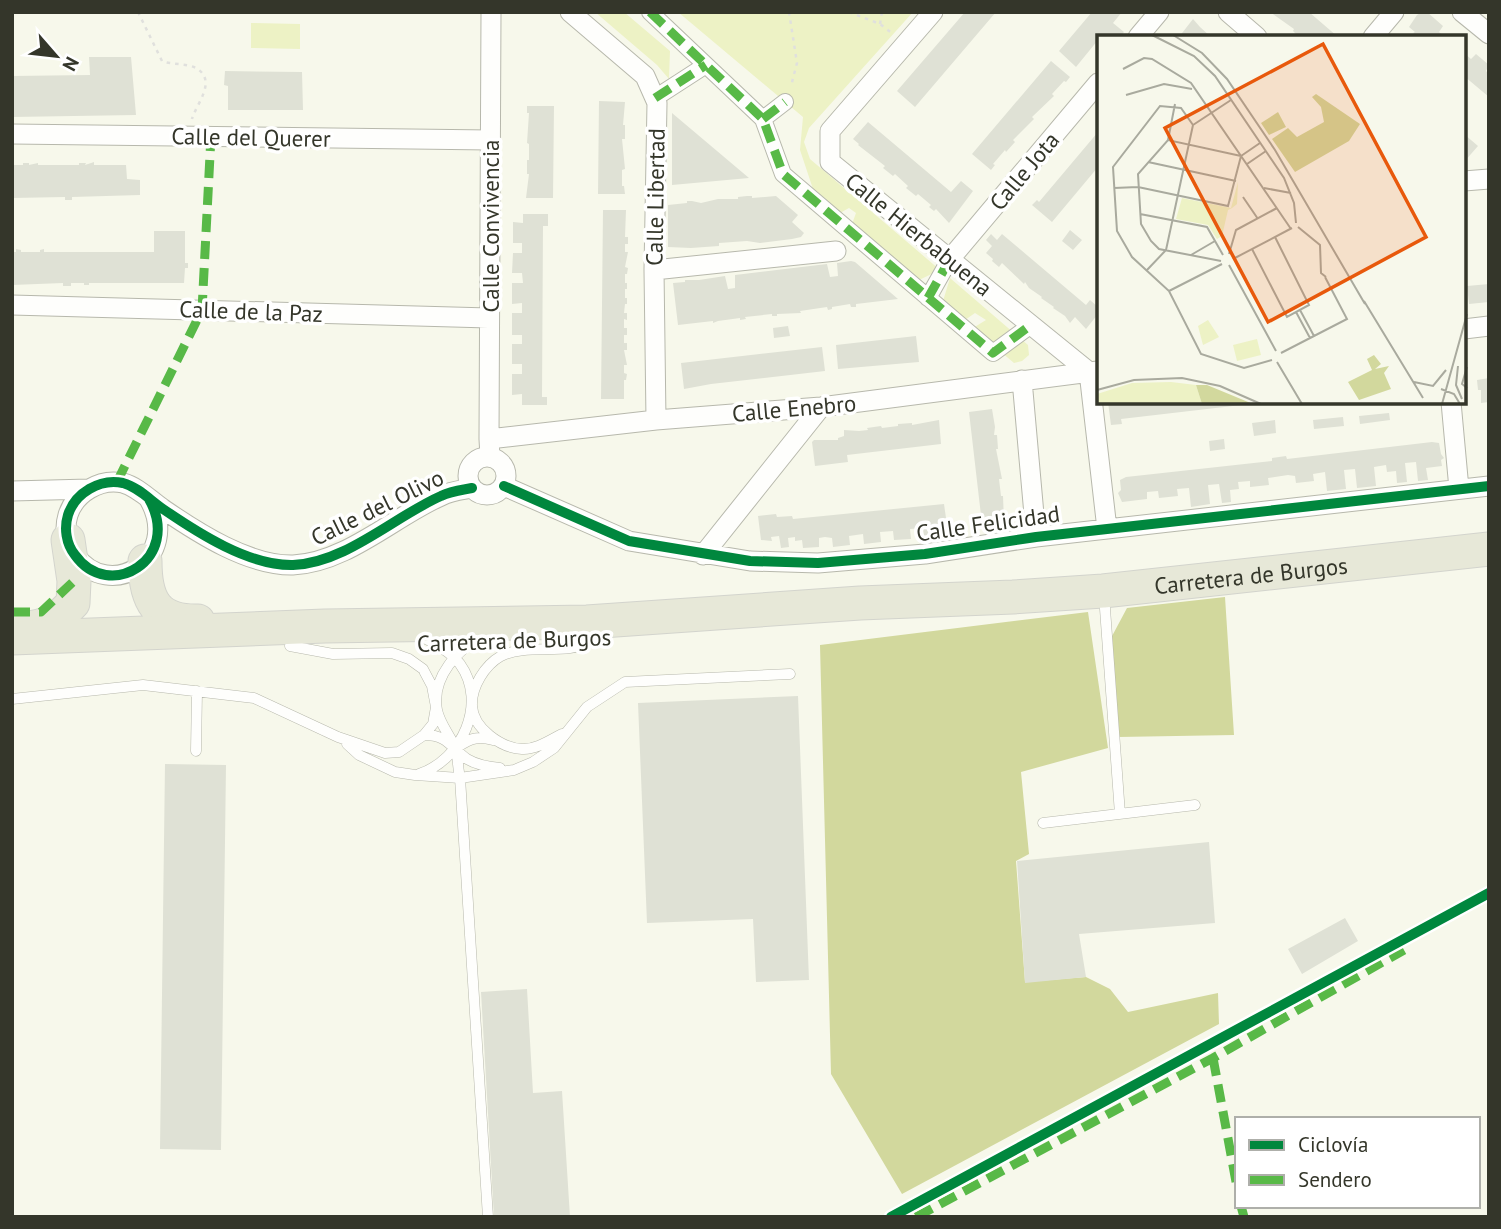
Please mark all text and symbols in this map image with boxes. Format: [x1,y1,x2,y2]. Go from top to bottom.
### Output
north arrow [21,21,91,91]
inset map [1097,35,1466,404]
text: N [57,53,85,75]
street label: Calle del Querer [171,121,331,153]
street label: Calle Jota [983,126,1065,216]
street label: Calle Libertad [639,128,671,266]
street label: Calle Convivencia [476,140,505,312]
street label: Calle Hierbabuena [840,166,998,302]
street label: Calle de la Paz [179,294,323,328]
street label: Calle Enebro [731,388,857,428]
street label: Calle del Olivo [306,462,448,552]
street label: Calle Felicidad [914,499,1062,547]
street label: Carretera de Burgos [1153,550,1349,600]
street label: Carretera de Burgos [416,622,612,658]
legend [1235,1117,1480,1208]
text: Ciclovía [1298,1131,1368,1158]
text: Sendero [1298,1166,1372,1193]

